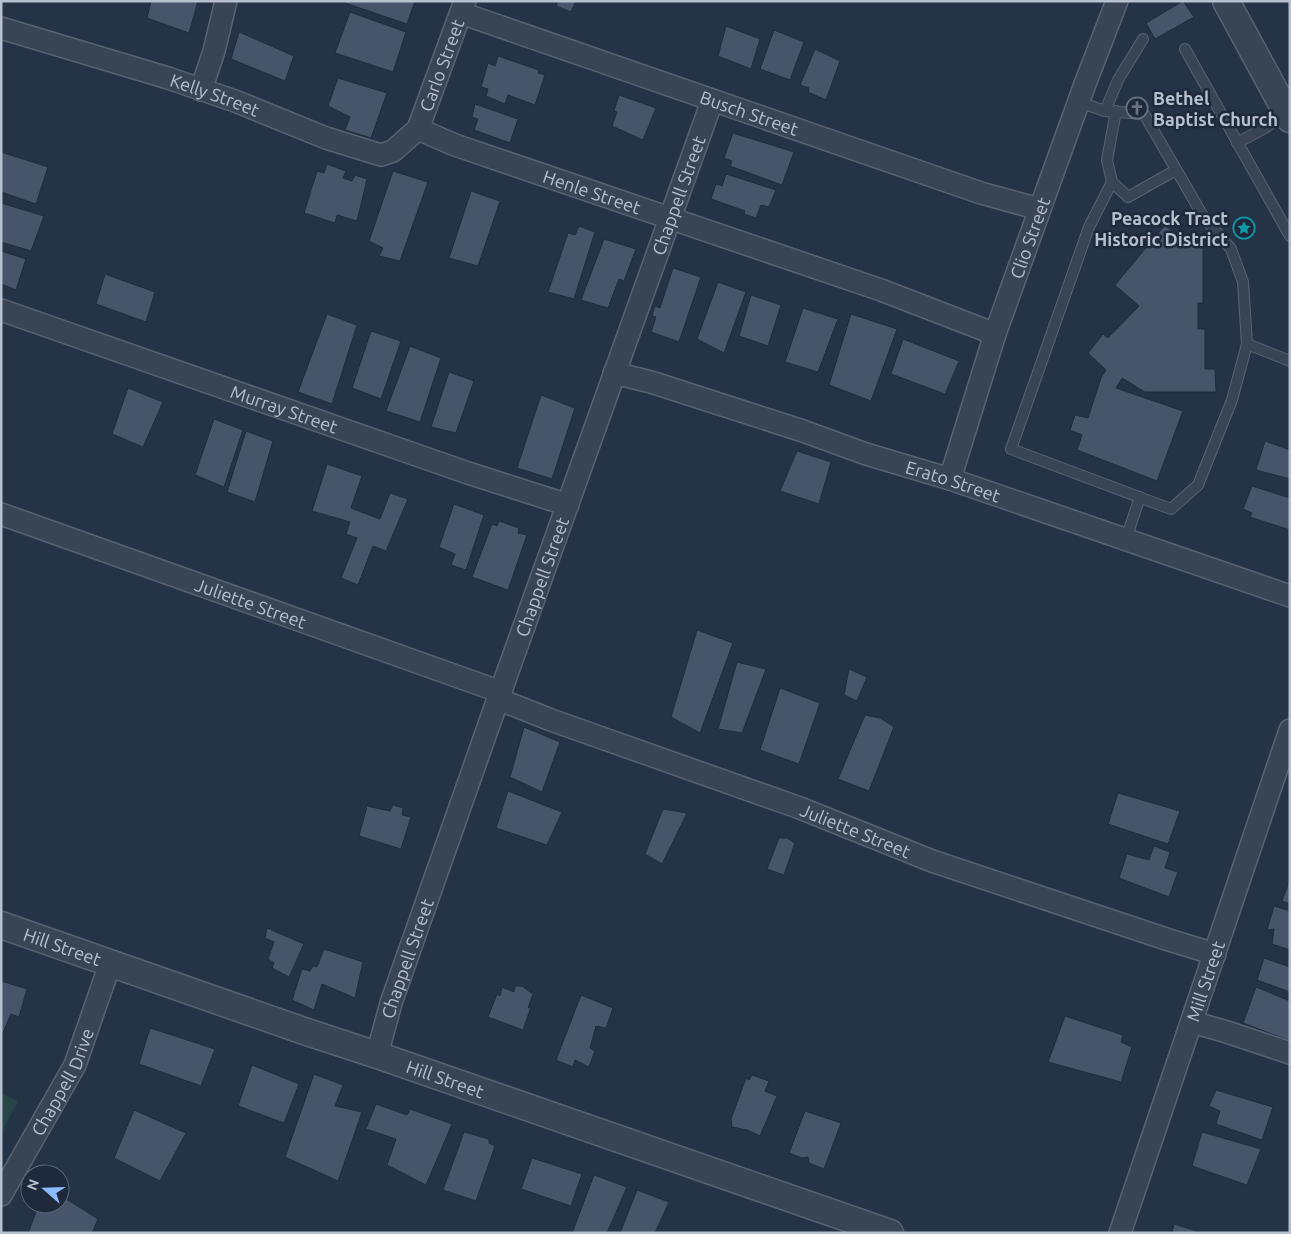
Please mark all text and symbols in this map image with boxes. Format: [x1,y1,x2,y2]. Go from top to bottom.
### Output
street label: Carlo Street [415,16,468,114]
street label: Kelly Street [168,70,262,120]
street label: Busch Street [697,87,801,139]
place label: Bethel Baptist Church [1153,88,1278,129]
church icon: Bethel Baptist Church [1125,96,1149,120]
street label: Chappell Street [648,133,709,258]
street label: Henle Street [541,166,643,217]
street label: Clio Street [1006,194,1053,281]
place label: Peacock Tract Historic District [1094,208,1228,249]
place icon: Peacock Tract Historic District [1232,216,1256,240]
street label: Murray Street [228,381,340,437]
street label: Erato Street [903,456,1003,506]
street label: Chappell Street [511,514,572,639]
street label: Juliette Street [192,574,309,632]
street label: Juliette Street [798,799,913,861]
street label: Chappell Street [377,896,437,1021]
street label: Hill Street [21,924,104,969]
street label: Mill Street [1182,938,1228,1024]
street label: Chappell Drive [27,1026,97,1139]
street label: Hill Street [404,1056,487,1101]
north arrow [20,1164,70,1214]
text: N [23,1177,42,1192]

